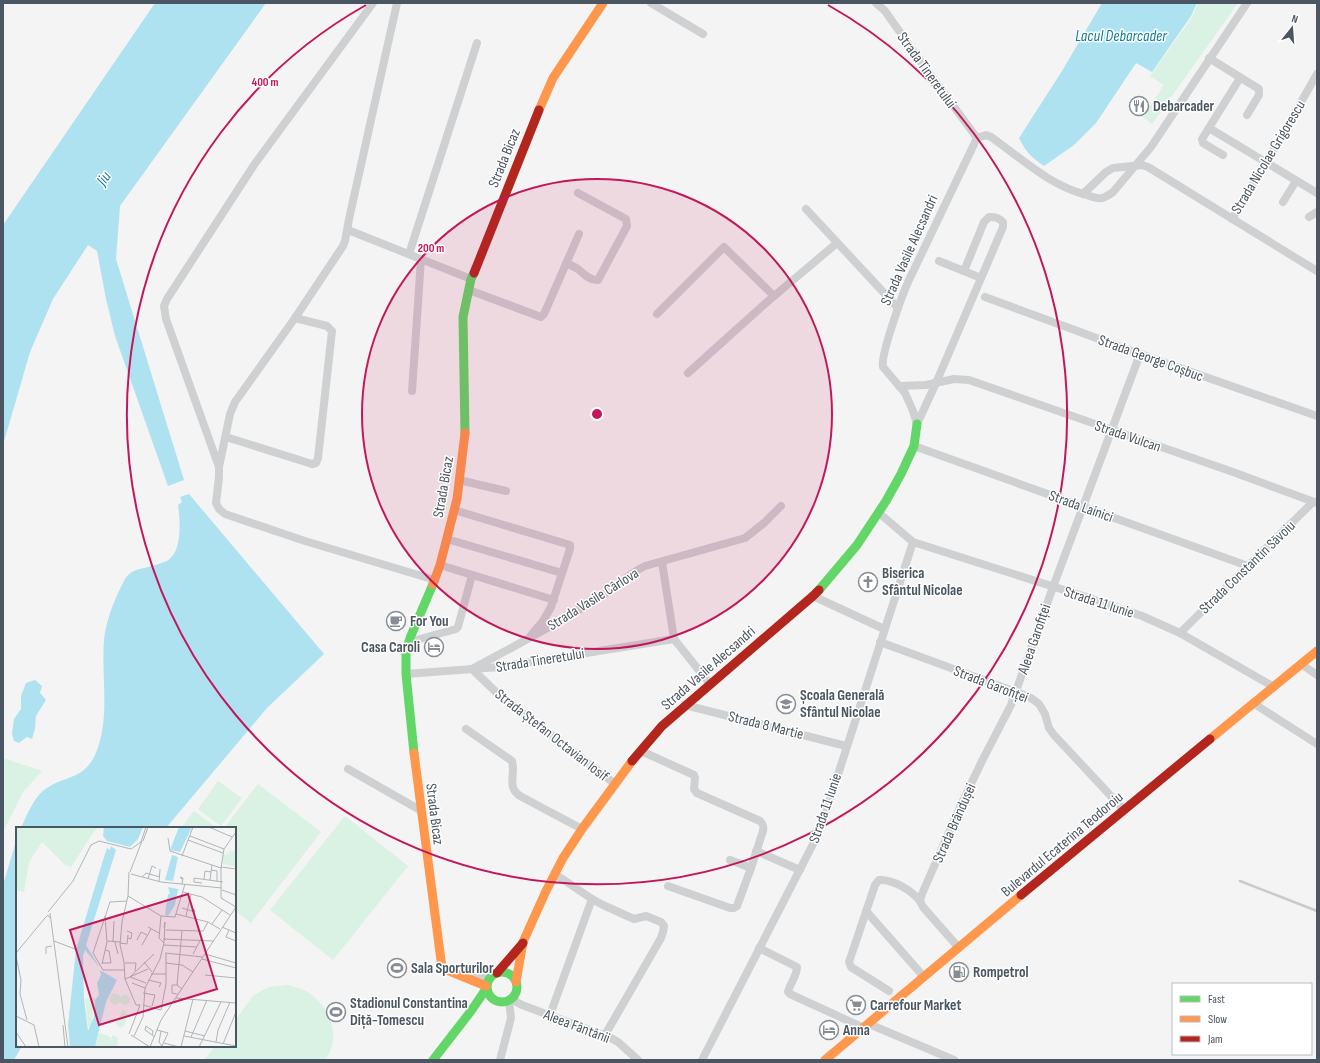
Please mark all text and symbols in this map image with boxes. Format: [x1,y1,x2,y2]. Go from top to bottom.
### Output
north arrow [1272,8,1312,48]
text: N [1290,12,1300,26]
water label: Lacul Debarcader [1075,27,1167,46]
street label: Strada Tineretului [893,29,961,112]
text: 400 m [252,75,278,90]
restaurant icon: Debarcader [1128,95,1150,117]
place label: Debarcader [1153,97,1215,116]
street label: Strada Nicolae Grigorescu [1227,97,1310,218]
street label: Strada Bicaz [484,125,525,190]
water label: Jiu [92,168,116,190]
street label: Strada Vasile Alecsandri [877,192,942,308]
text: 200 m [418,241,444,256]
street label: Strada George Coșbuc [1096,331,1206,386]
centre of rings [590,407,604,421]
street label: Strada Vulcan [1092,416,1163,457]
street label: Strada Bicaz [429,454,458,519]
street label: Strada Lainici [1046,486,1116,527]
street label: Strada Constantin Săvoiu [1195,517,1299,618]
street label: Strada Vasile Cârlova [544,564,643,635]
place label: Biserica Sfântul Nicolae [882,564,963,600]
church icon: Biserica Sfântul Nicolae [857,571,879,593]
street label: Strada 11 Iunie [1061,582,1136,623]
street label: Aleea Garofiței [1013,601,1055,678]
cafe icon: For You [385,610,407,632]
place label: For You [410,612,449,631]
street label: Strada Vasile Alecsandri [657,622,760,715]
hotel icon: Casa Caroli [423,636,445,658]
place label: Casa Caroli [361,638,420,657]
street label: Strada Tineretului [494,644,586,677]
street label: Strada Garofiței [951,662,1031,707]
street label: Strada Ștefan Octavian Iosif [491,685,613,786]
place label: Școala Generală Sfântul Nicolae [800,686,884,722]
school or university icon: Școala Generală Sfântul Nicolae [775,693,797,715]
street label: Strada 8 Martie [726,707,805,744]
street label: Strada 11 Iunie [805,771,846,846]
street label: Strada Brândușei [929,780,980,866]
street label: Strada Bicaz [421,782,448,846]
street label: Bulevardul Ecaterina Teodoroiu [997,788,1127,901]
inset map [16,827,236,1047]
sports icon: Sala Sporturilor [386,957,408,979]
place label: Sala Sporturilor [411,959,494,978]
fuel station icon: Rompetrol [948,961,970,983]
place label: Rompetrol [973,963,1029,982]
legend [1172,983,1312,1055]
text: Fast [1208,992,1225,1007]
place label: Stadionul Constantina Diță-Tomescu [350,994,468,1030]
supermarket icon: Carrefour Market [845,994,867,1016]
place label: Carrefour Market [870,996,961,1015]
sports icon: Stadionul Constantina Diță-Tomescu [325,1001,347,1023]
street label: Aleea Fântânii [540,1005,613,1048]
text: Slow [1208,1012,1227,1027]
hotel icon: Anna [818,1019,840,1041]
place label: Anna [842,1021,870,1040]
text: Jam [1207,1032,1223,1047]

